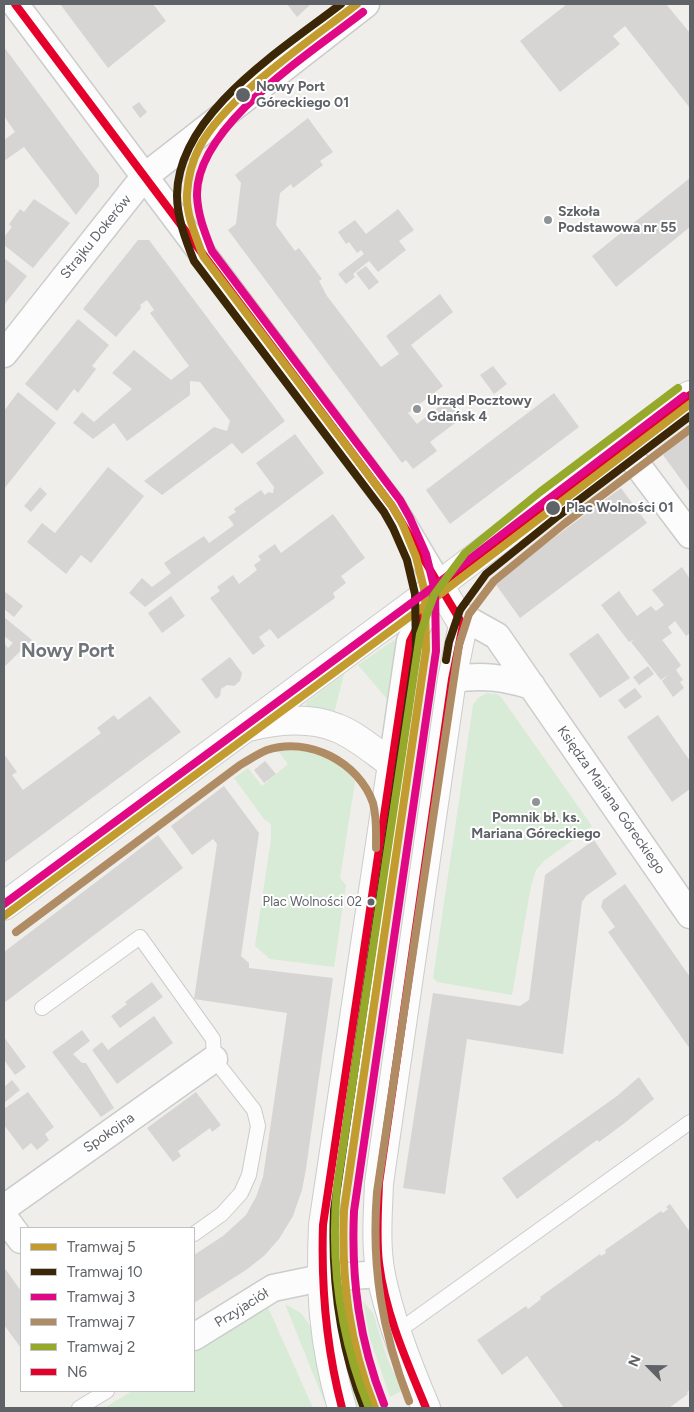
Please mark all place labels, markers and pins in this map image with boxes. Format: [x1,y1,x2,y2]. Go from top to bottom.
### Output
place label: Nowy Port Góreckiego 01 [256,79,349,111]
marker: Nowy Port Góreckiego 01 [234,86,252,104]
place label: Szkoła Podstawowa nr 55 [558,204,676,236]
marker: Szkoła Podstawowa nr 55 [542,214,554,226]
place label: Urząd Pocztowy Gdańsk 4 [427,393,532,426]
marker: Urząd Pocztowy Gdańsk 4 [411,403,423,415]
marker: Plac Wolności 01 [544,499,562,517]
place label: Plac Wolności 01 [566,500,674,516]
marker: Pomnik bł. ks. Mariana Góreckiego [530,796,542,808]
place label: Pomnik bł. ks. Mariana Góreckiego [471,810,601,842]
place label: Plac Wolności 02 [263,894,362,910]
marker: Plac Wolności 02 [366,897,376,907]

